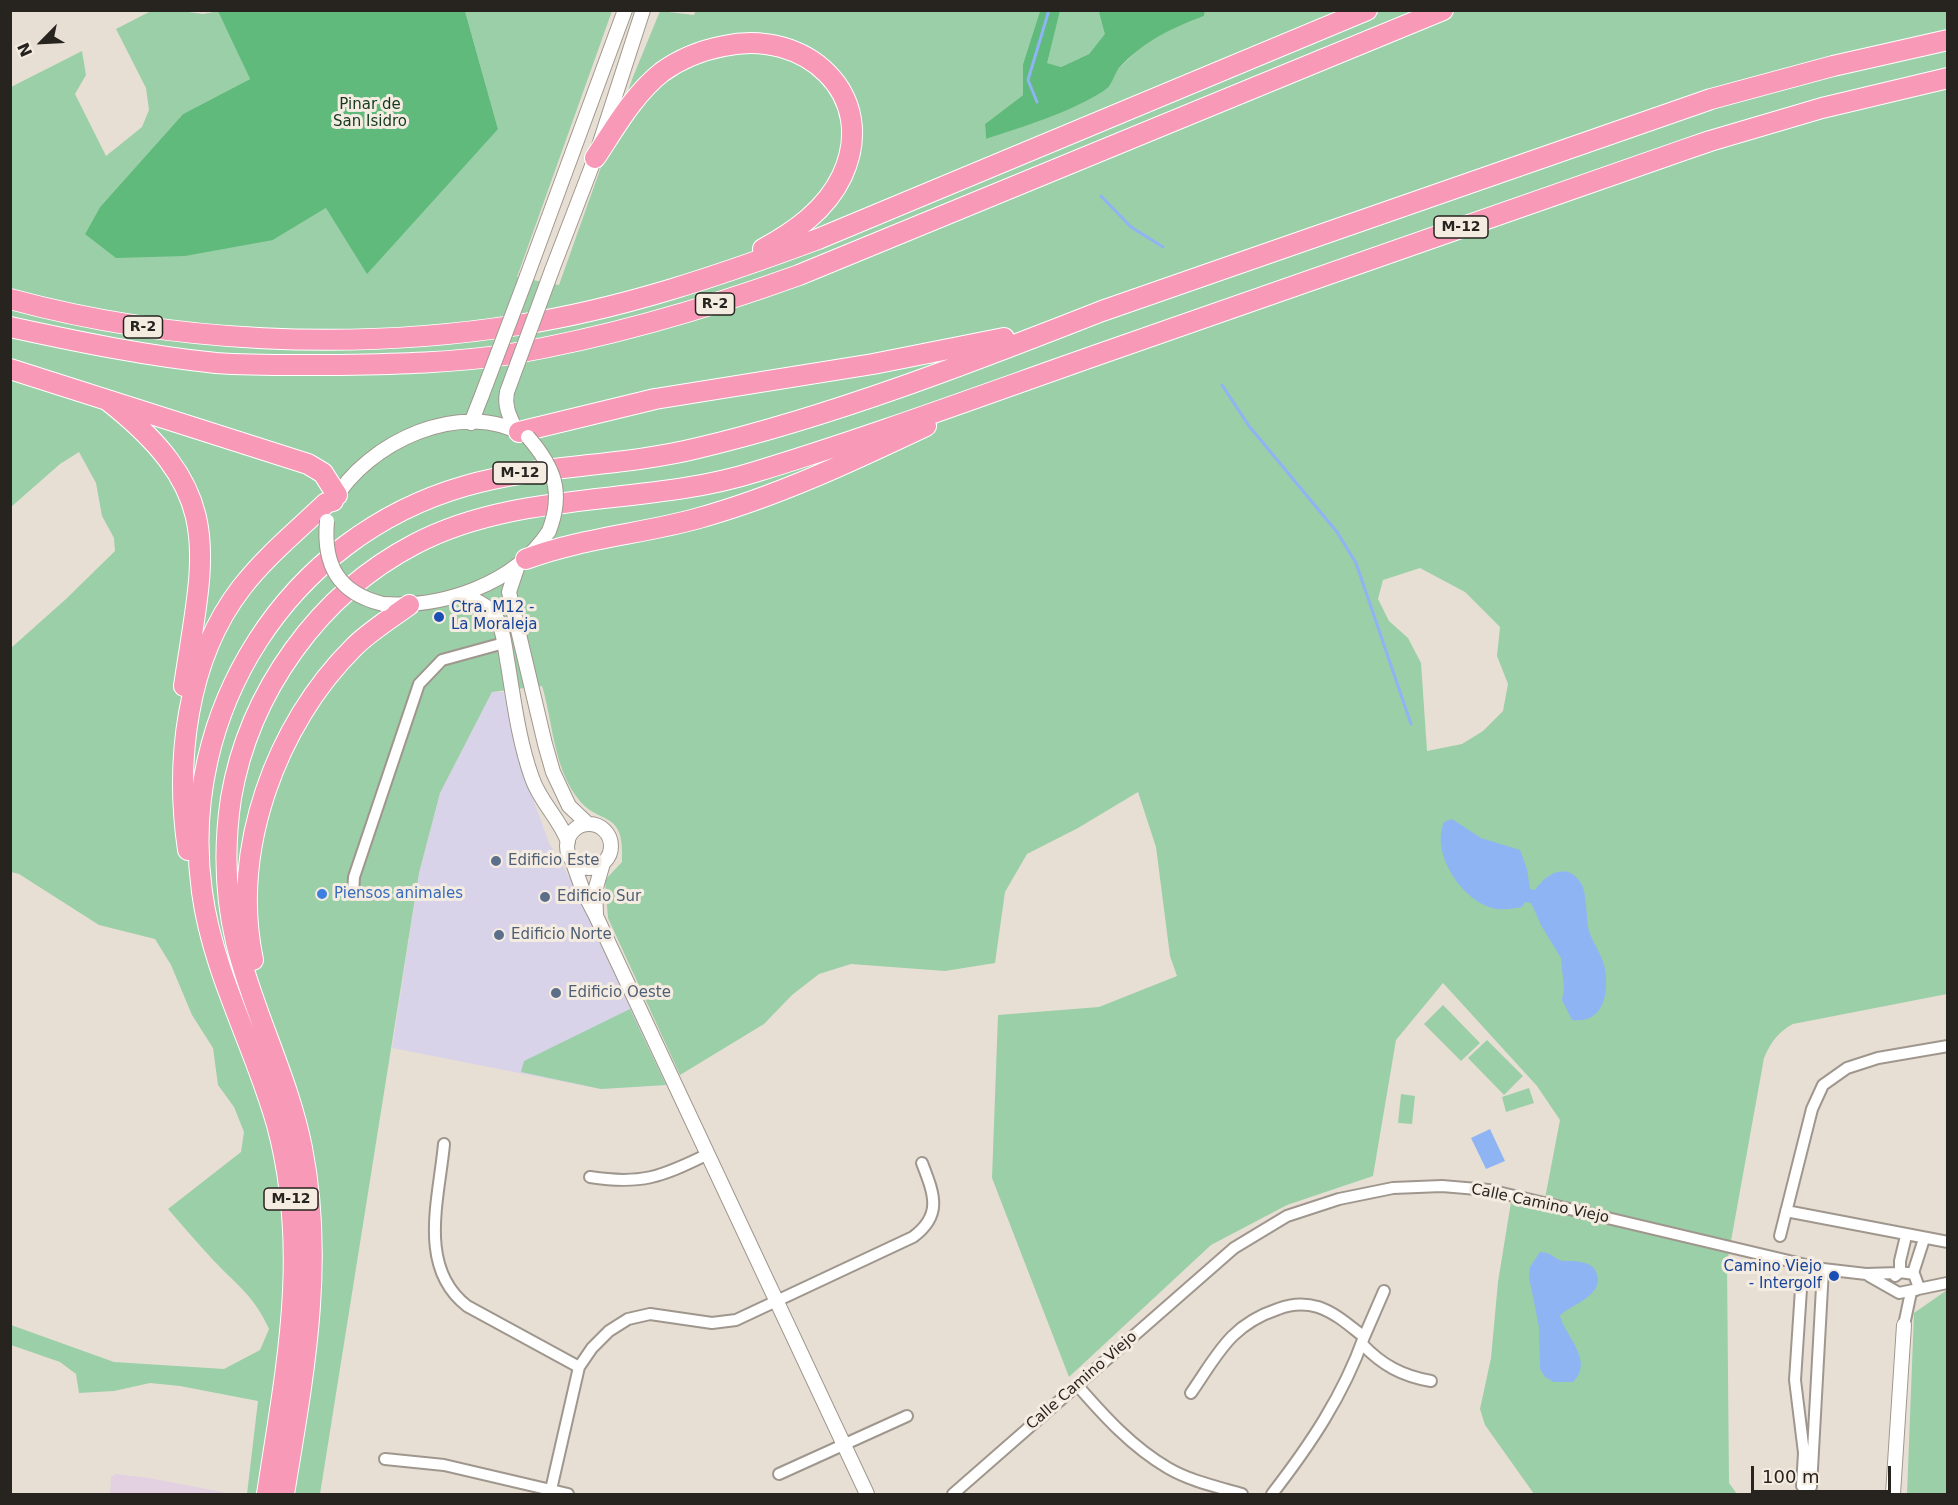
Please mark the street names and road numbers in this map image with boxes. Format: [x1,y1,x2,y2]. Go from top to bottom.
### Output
road number: M-12 [1434,216,1488,238]
road number: R-2 [696,293,734,315]
road number: R-2 [124,316,162,338]
road number: M-12 [493,462,547,484]
street label: Calle Camino Viejo [1469,1181,1611,1227]
road number: M-12 [264,1188,318,1210]
street label: Calle Camino Viejo [1023,1328,1141,1434]

